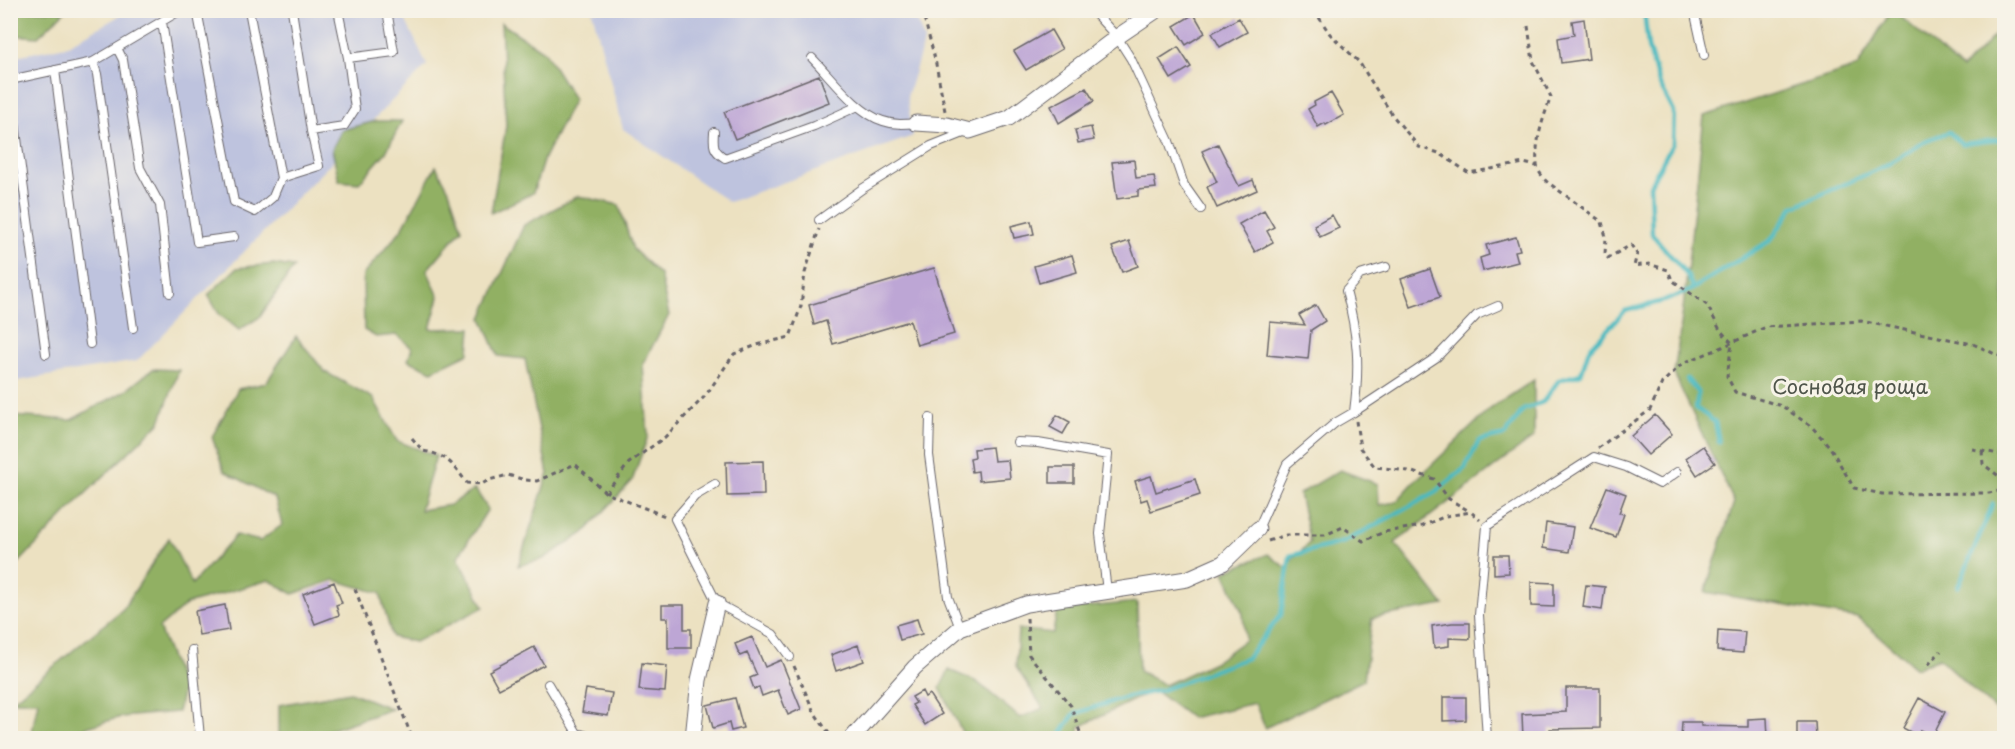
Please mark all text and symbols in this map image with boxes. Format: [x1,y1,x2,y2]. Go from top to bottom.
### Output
park label: Сосновая роща [1772,371,1928,401]

